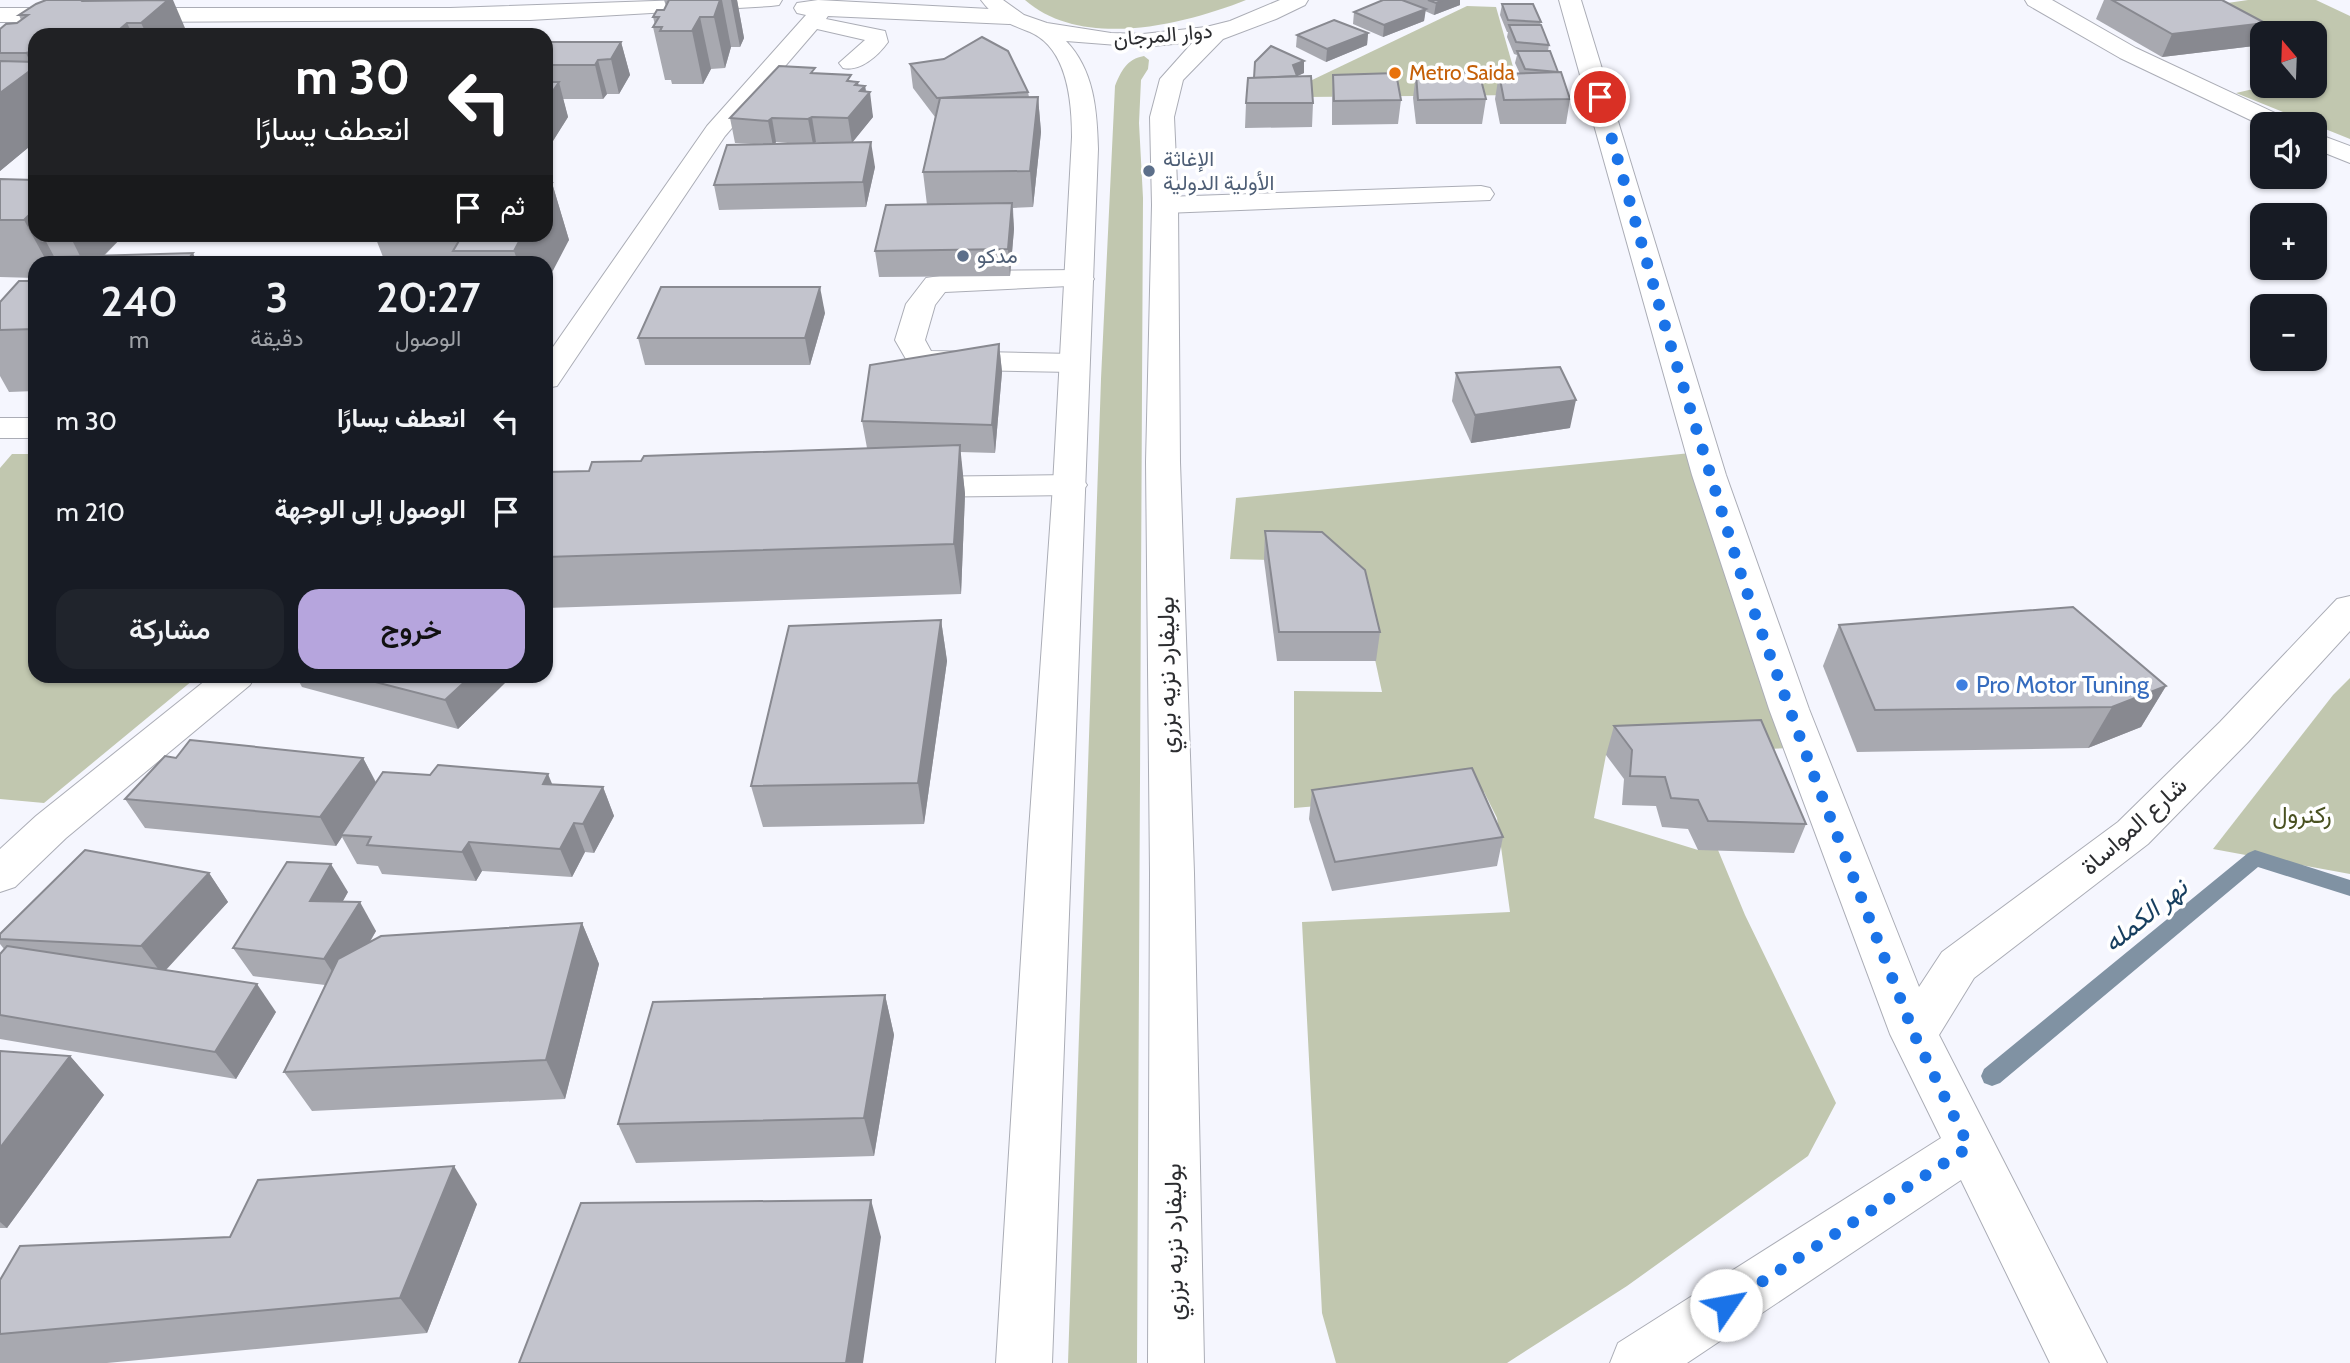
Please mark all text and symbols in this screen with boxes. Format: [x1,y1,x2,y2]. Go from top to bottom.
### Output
street label: دوار المرجان [1112,18,1214,52]
north arrow [2250,21,2328,98]
map controls [2250,21,2327,371]
text: 30 m [295,47,410,106]
icon: left [434,56,525,147]
place label: Metro Saida [1409,60,1515,85]
marker: Metro Saida [1387,65,1403,81]
pin [1570,67,1630,127]
icon: arrive [1581,78,1619,116]
text: انعطف يسارًا [255,109,410,148]
button: sound [2250,112,2327,189]
place label: الإغاثة الأولية الدولية [1163,146,1274,196]
marker: الإغاثة الأولية الدولية [1141,163,1157,179]
icon: arrive [449,189,487,227]
text: ثم [501,190,525,222]
button: + [2250,203,2327,280]
place label: مدكو [977,243,1018,269]
marker: مدكو [955,248,971,264]
text: 3 [266,271,288,323]
text: 20:27 [376,271,480,323]
text: 240 [101,275,178,327]
button: − [2250,294,2327,371]
text: دقيقة [250,324,304,352]
text: الوصول [395,324,461,352]
text: m [129,326,149,354]
text: انعطف يسارًا [337,402,466,434]
icon: left [487,402,525,440]
text: 30 m [56,405,117,437]
text: الوصول إلى الوجهة [275,493,466,525]
icon: arrive [487,493,525,531]
text: 210 m [56,496,125,528]
button: مشاركة [56,589,284,669]
button: خروج [298,589,525,669]
street label: بوليفارد نزيه بزري [1151,596,1187,754]
place label: Pro Motor Tuning [1976,670,2150,699]
marker: Pro Motor Tuning [1954,677,1970,693]
street label: شارع المواساة [2075,771,2194,882]
park label: ركنرول [2272,800,2332,830]
water label: نهر الكمله [2096,870,2195,959]
street label: بوليفارد نزيه بزري [1158,1163,1194,1321]
position arrow [1689,1268,1763,1342]

